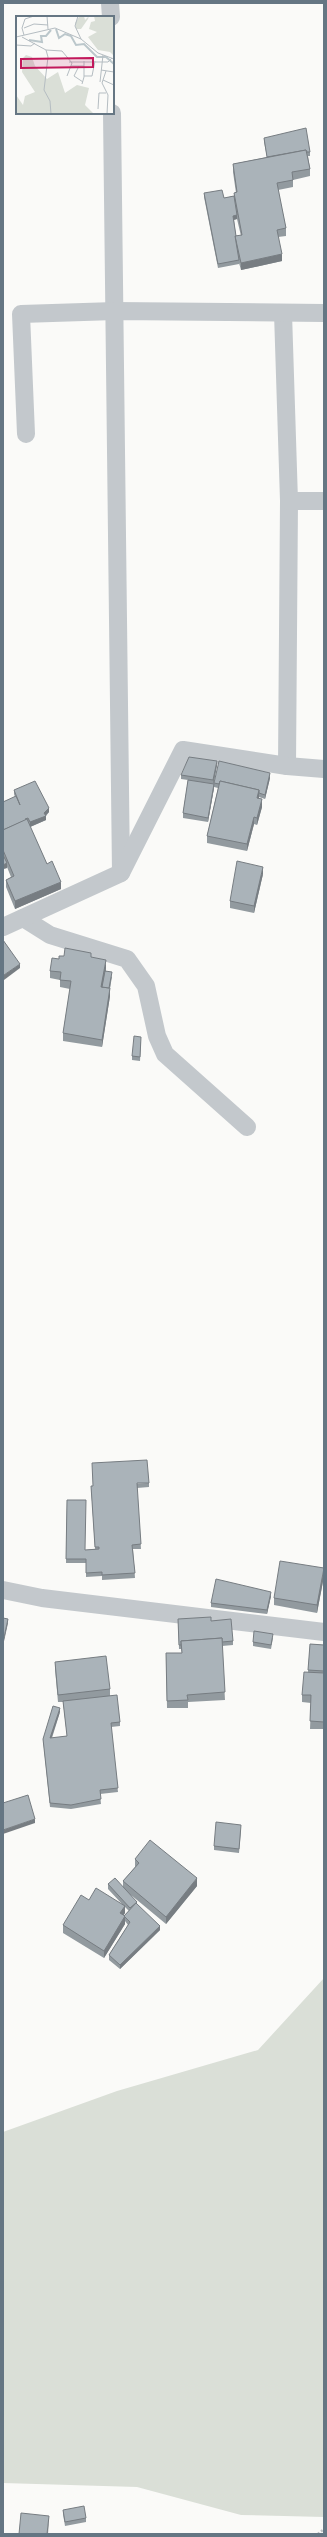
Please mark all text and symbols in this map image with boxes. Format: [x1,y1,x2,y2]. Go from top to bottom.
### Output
inset map [16,16,114,114]

